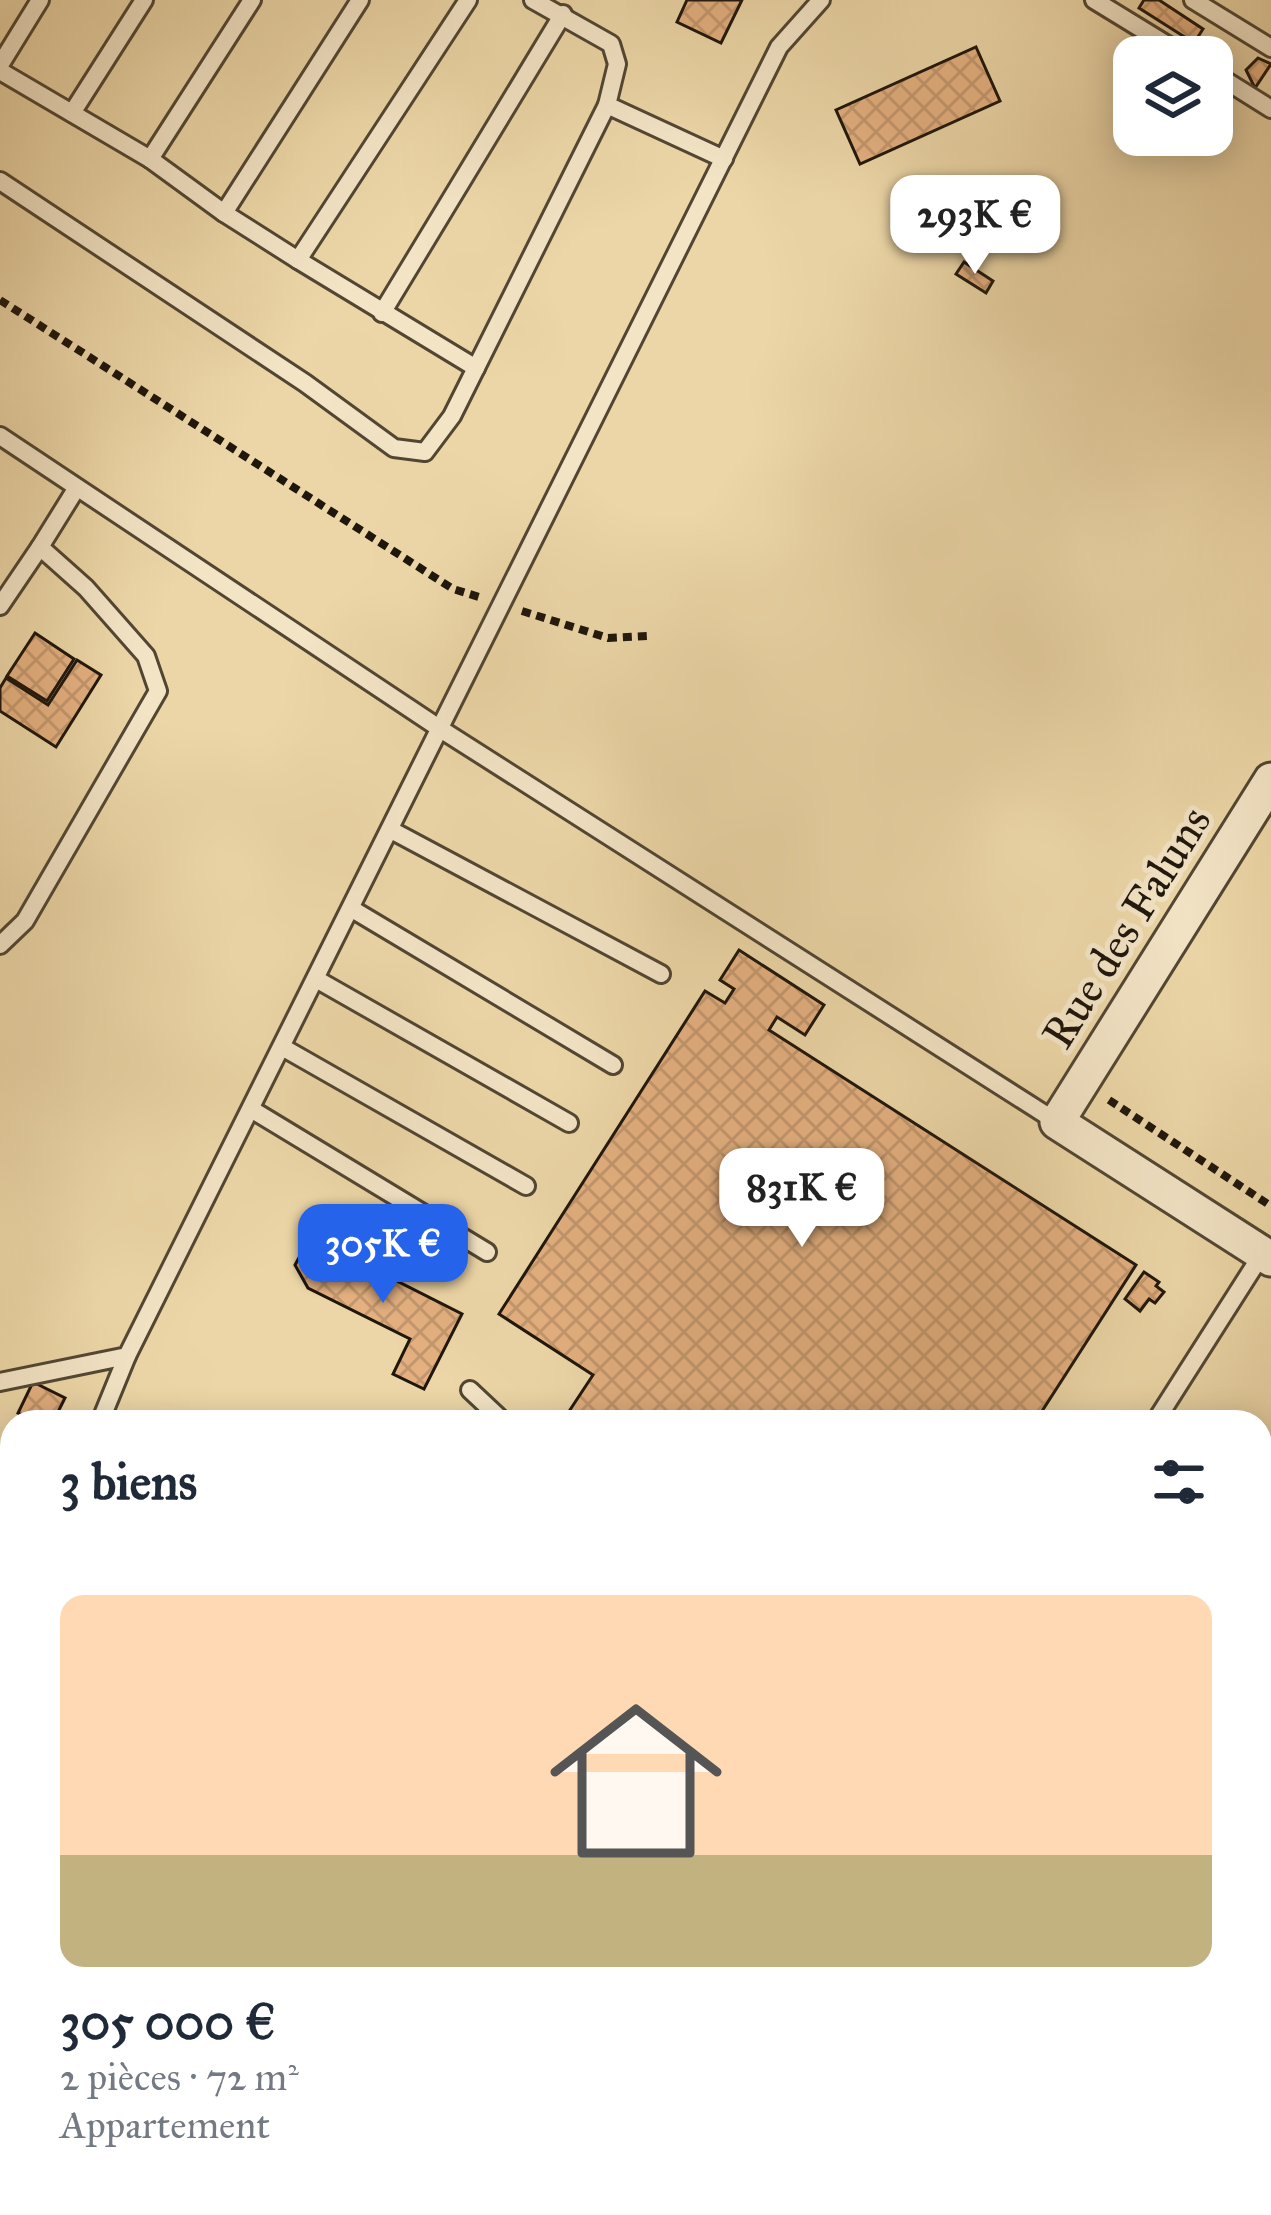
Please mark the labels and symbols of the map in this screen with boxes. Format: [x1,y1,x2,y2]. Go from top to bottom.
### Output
pin: 293K € [877,175,1073,277]
street label: Rue des Faluns [1030,796,1222,1058]
pin: 831K € [704,1148,900,1250]
pin: 305K € [285,1204,481,1306]

